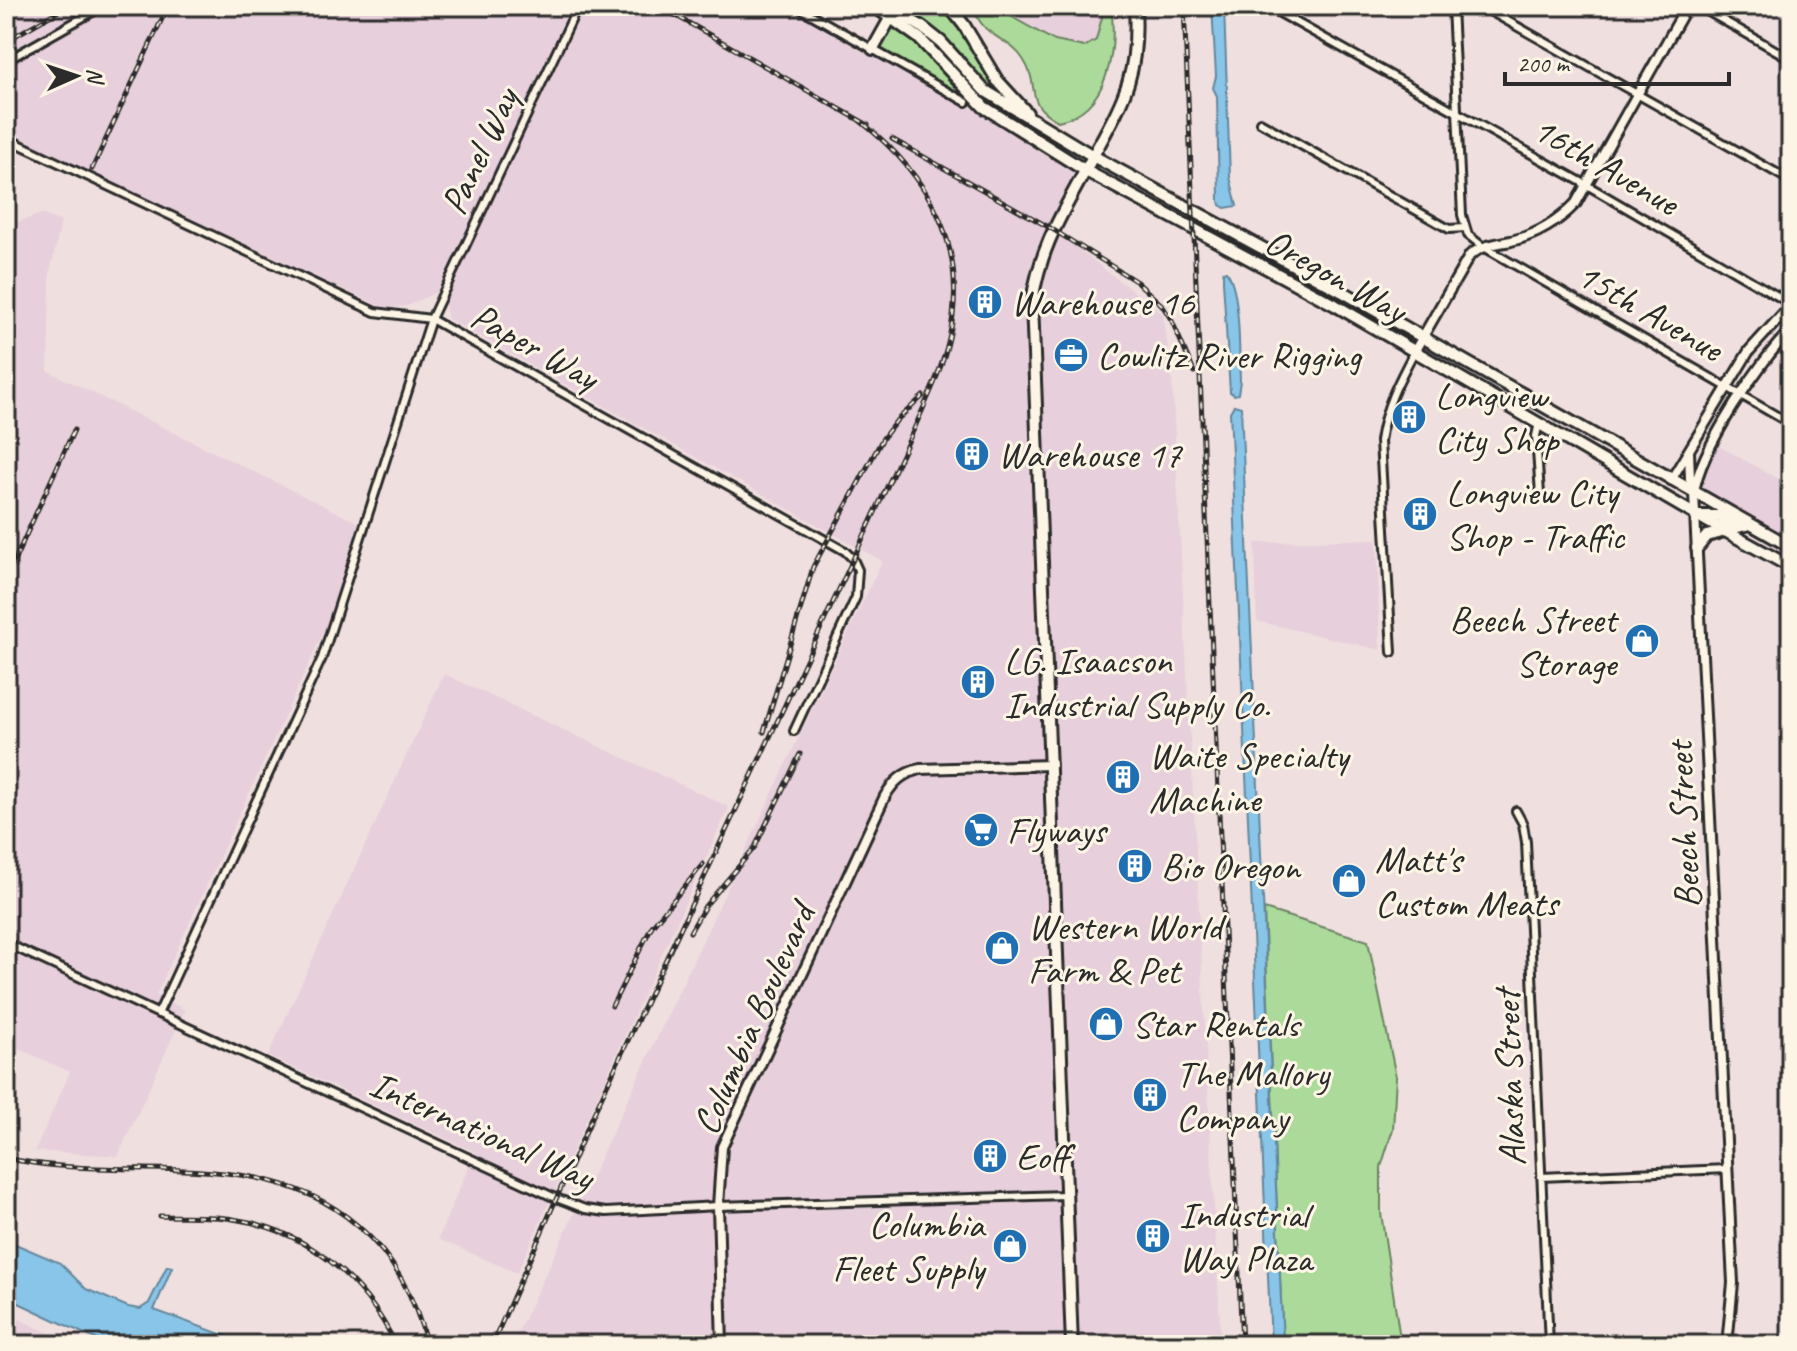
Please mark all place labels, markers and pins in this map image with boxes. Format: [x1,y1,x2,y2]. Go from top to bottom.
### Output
place label: Warehouse 16 [1011,279,1196,326]
building icon: Warehouse 16 [966,283,1004,321]
place label: Cowlitz River Rigging [1097,332,1362,379]
office icon: Cowlitz River Rigging [1052,336,1090,374]
place label: Longview City Shop [1435,372,1560,463]
building icon: Longview City Shop [1390,398,1428,436]
place label: Warehouse 17 [998,431,1183,478]
building icon: Warehouse 17 [953,435,991,473]
place label: Longview City Shop - Traffic [1446,469,1626,560]
building icon: Longview City Shop - Traffic [1401,495,1439,533]
place label: Beech Street Storage [1450,596,1619,687]
shop icon: Beech Street Storage [1623,622,1661,660]
place label: LG. Isaacson Industrial Supply Co. [1004,637,1271,728]
building icon: LG. Isaacson Industrial Supply Co. [959,663,997,701]
place label: Waite Specialty Machine [1149,732,1351,823]
building icon: Waite Specialty Machine [1104,758,1142,796]
place label: Flyways [1007,807,1109,854]
supermarket icon: Flyways [962,811,1000,849]
place label: Matt's Custom Meats [1375,836,1561,927]
place label: Bio Oregon [1161,843,1302,890]
building icon: Bio Oregon [1116,847,1154,885]
shop icon: Matt's Custom Meats [1330,862,1368,900]
place label: Western World Farm & Pet [1028,903,1228,994]
shop icon: Western World Farm & Pet [983,929,1021,967]
place label: Star Rentals [1132,1001,1302,1048]
shop icon: Star Rentals [1087,1005,1125,1043]
place label: The Mallory Company [1176,1050,1332,1141]
building icon: The Mallory Company [1131,1076,1169,1114]
place label: Eoff [1016,1133,1077,1180]
building icon: Eoff [971,1137,1009,1175]
place label: Industrial Way Plaza [1179,1191,1315,1282]
place label: Columbia Fleet Supply [832,1201,987,1292]
building icon: Industrial Way Plaza [1134,1217,1172,1255]
shop icon: Columbia Fleet Supply [991,1227,1029,1265]

